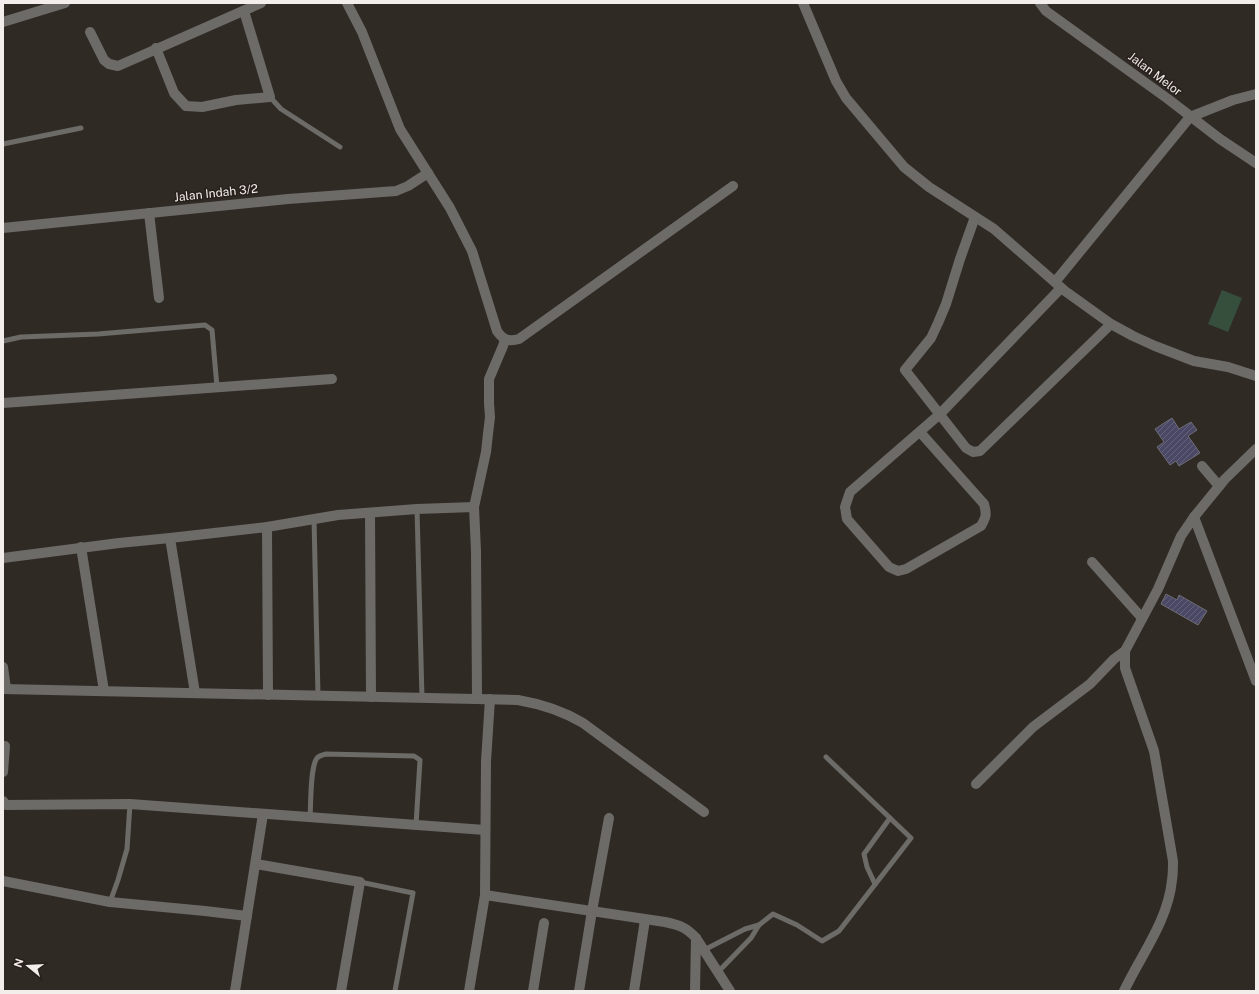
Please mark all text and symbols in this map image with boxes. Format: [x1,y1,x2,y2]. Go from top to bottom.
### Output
street label: Jalan Melor [1125,49,1185,99]
street label: Jalan Indah 3/2 [173,182,259,204]
north arrow [8,946,48,986]
text: N [11,957,26,969]

